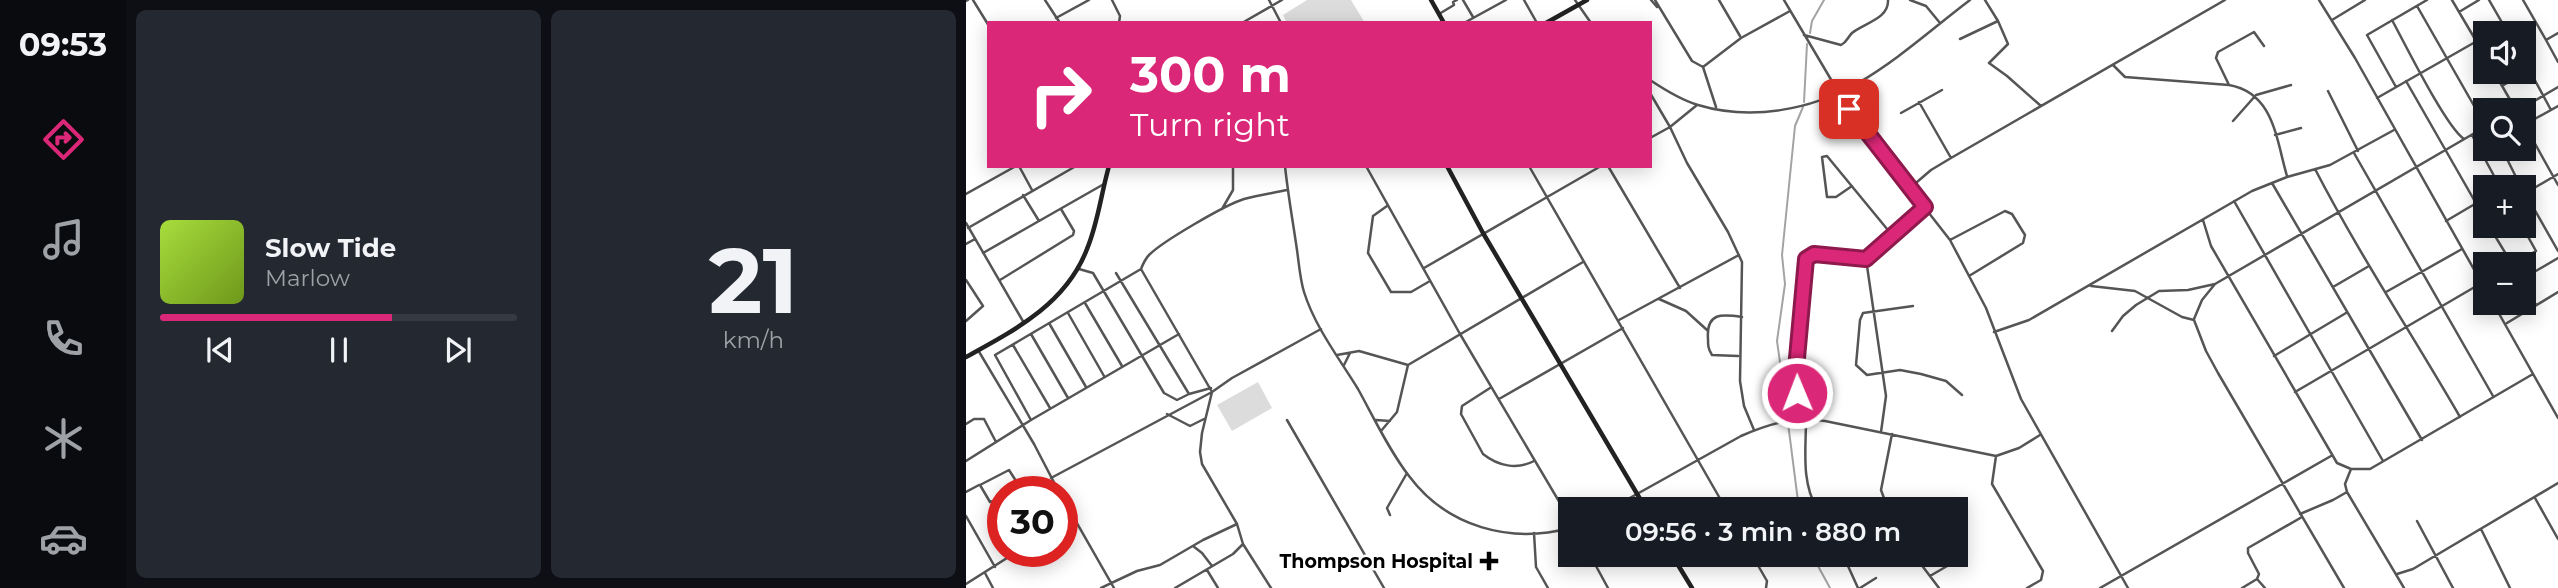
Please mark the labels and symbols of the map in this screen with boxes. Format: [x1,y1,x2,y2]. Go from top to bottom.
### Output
pin [1819,79,1879,139]
position arrow [1760,356,1834,430]
speed limit sign: 30 [987,476,1078,567]
place label: Thompson Hospital [1279,550,1473,573]
marker: Thompson Hospital [1479,551,1499,571]

